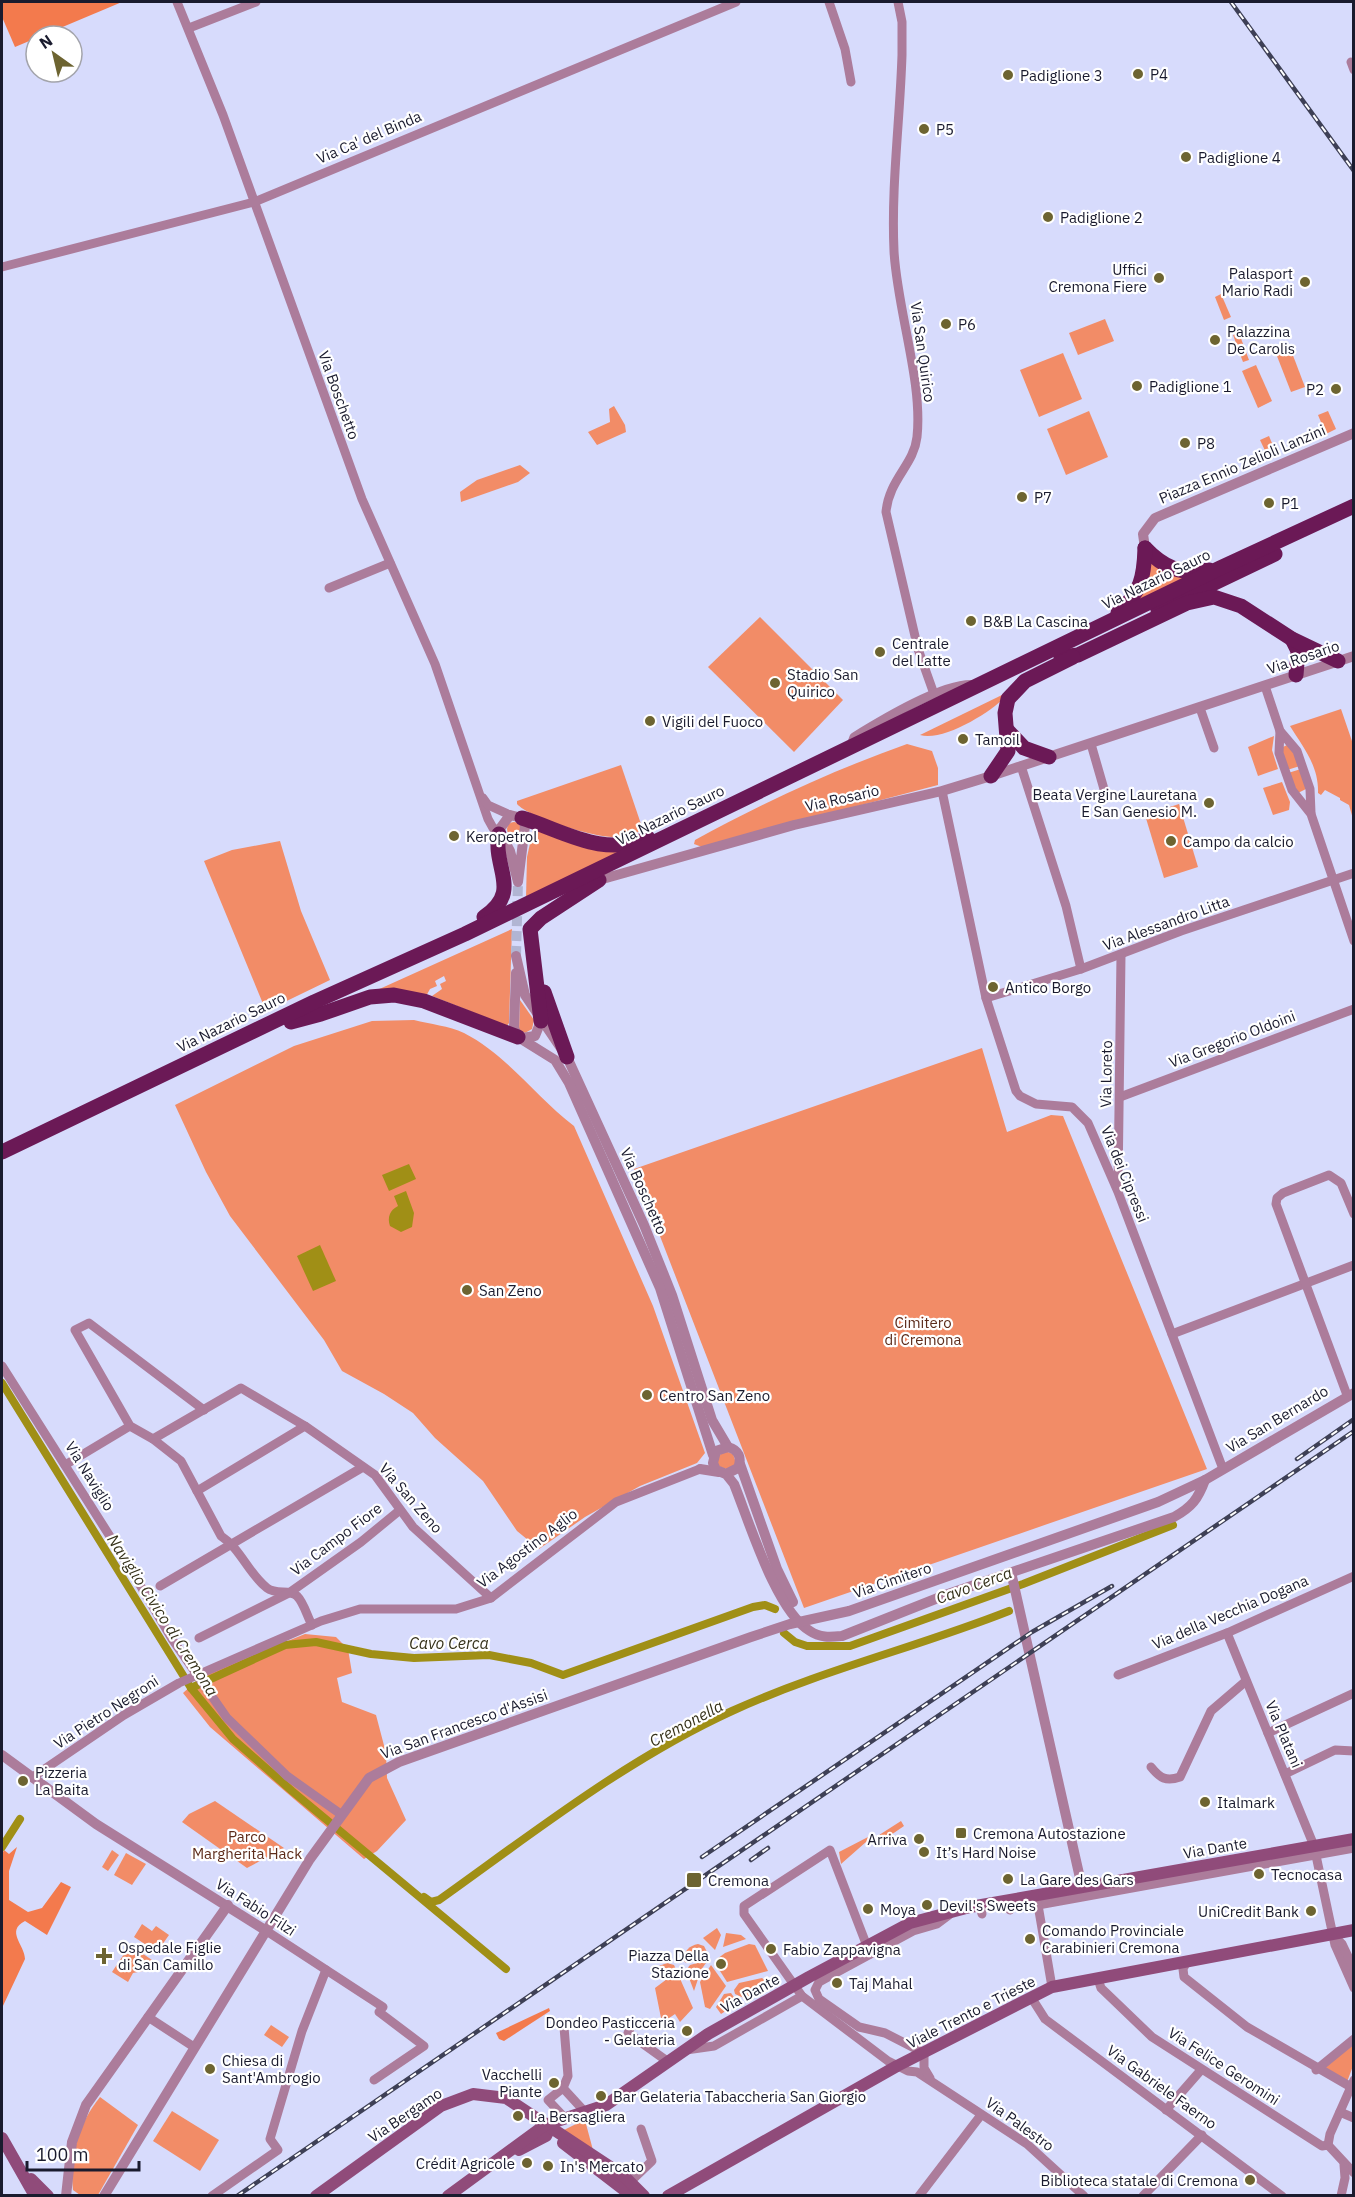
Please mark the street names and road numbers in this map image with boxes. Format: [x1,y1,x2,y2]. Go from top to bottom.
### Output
street label: Via Ca' del Binda [314,106,424,168]
street label: Via San Quirico [907,301,939,403]
street label: Via Boschetto [314,348,364,442]
street label: Piazza Ennio Zelioli Lanzini [1156,420,1328,508]
street label: Via Nazario Sauro [1099,545,1213,613]
street label: Via Rosario [1264,636,1342,678]
street label: Via Rosario [803,780,881,816]
street label: Via Nazario Sauro [613,781,727,849]
street label: Via Alessandro Litta [1100,891,1232,955]
street label: Via Nazario Sauro [174,988,288,1056]
street label: Via Gregorio Oldoini [1166,1006,1298,1072]
street label: Via Loreto [1096,1040,1116,1108]
street label: Via dei Cipressi [1097,1123,1153,1225]
street label: Via Boschetto [616,1145,672,1237]
street label: Via San Bernardo [1222,1381,1332,1457]
street label: Via Naviglio [61,1438,119,1514]
street label: Via San Zeno [375,1459,447,1537]
street label: Via Campo Fiore [286,1498,386,1580]
street label: Via Agostino Aglio [473,1504,581,1592]
street label: Via Cimitero [850,1558,934,1602]
street label: Via della Vecchia Dogana [1149,1571,1311,1653]
street label: Via Pietro Negroni [50,1671,162,1753]
street label: Via San Francesco d'Assisi [378,1685,550,1763]
street label: Via Platani [1261,1698,1307,1770]
street label: Via Dante [1182,1833,1248,1863]
street label: Via Fabio Filzi [212,1874,300,1940]
street label: Via Dante [717,1969,783,2017]
street label: Viale Trento e Trieste [904,1971,1038,2053]
street label: Via Felice Geromini [1165,2023,1283,2109]
street label: Via Gabriele Faerno [1103,2041,1221,2133]
street label: Via Bergamo [364,2083,446,2147]
street label: Via Palestro [982,2093,1058,2155]

